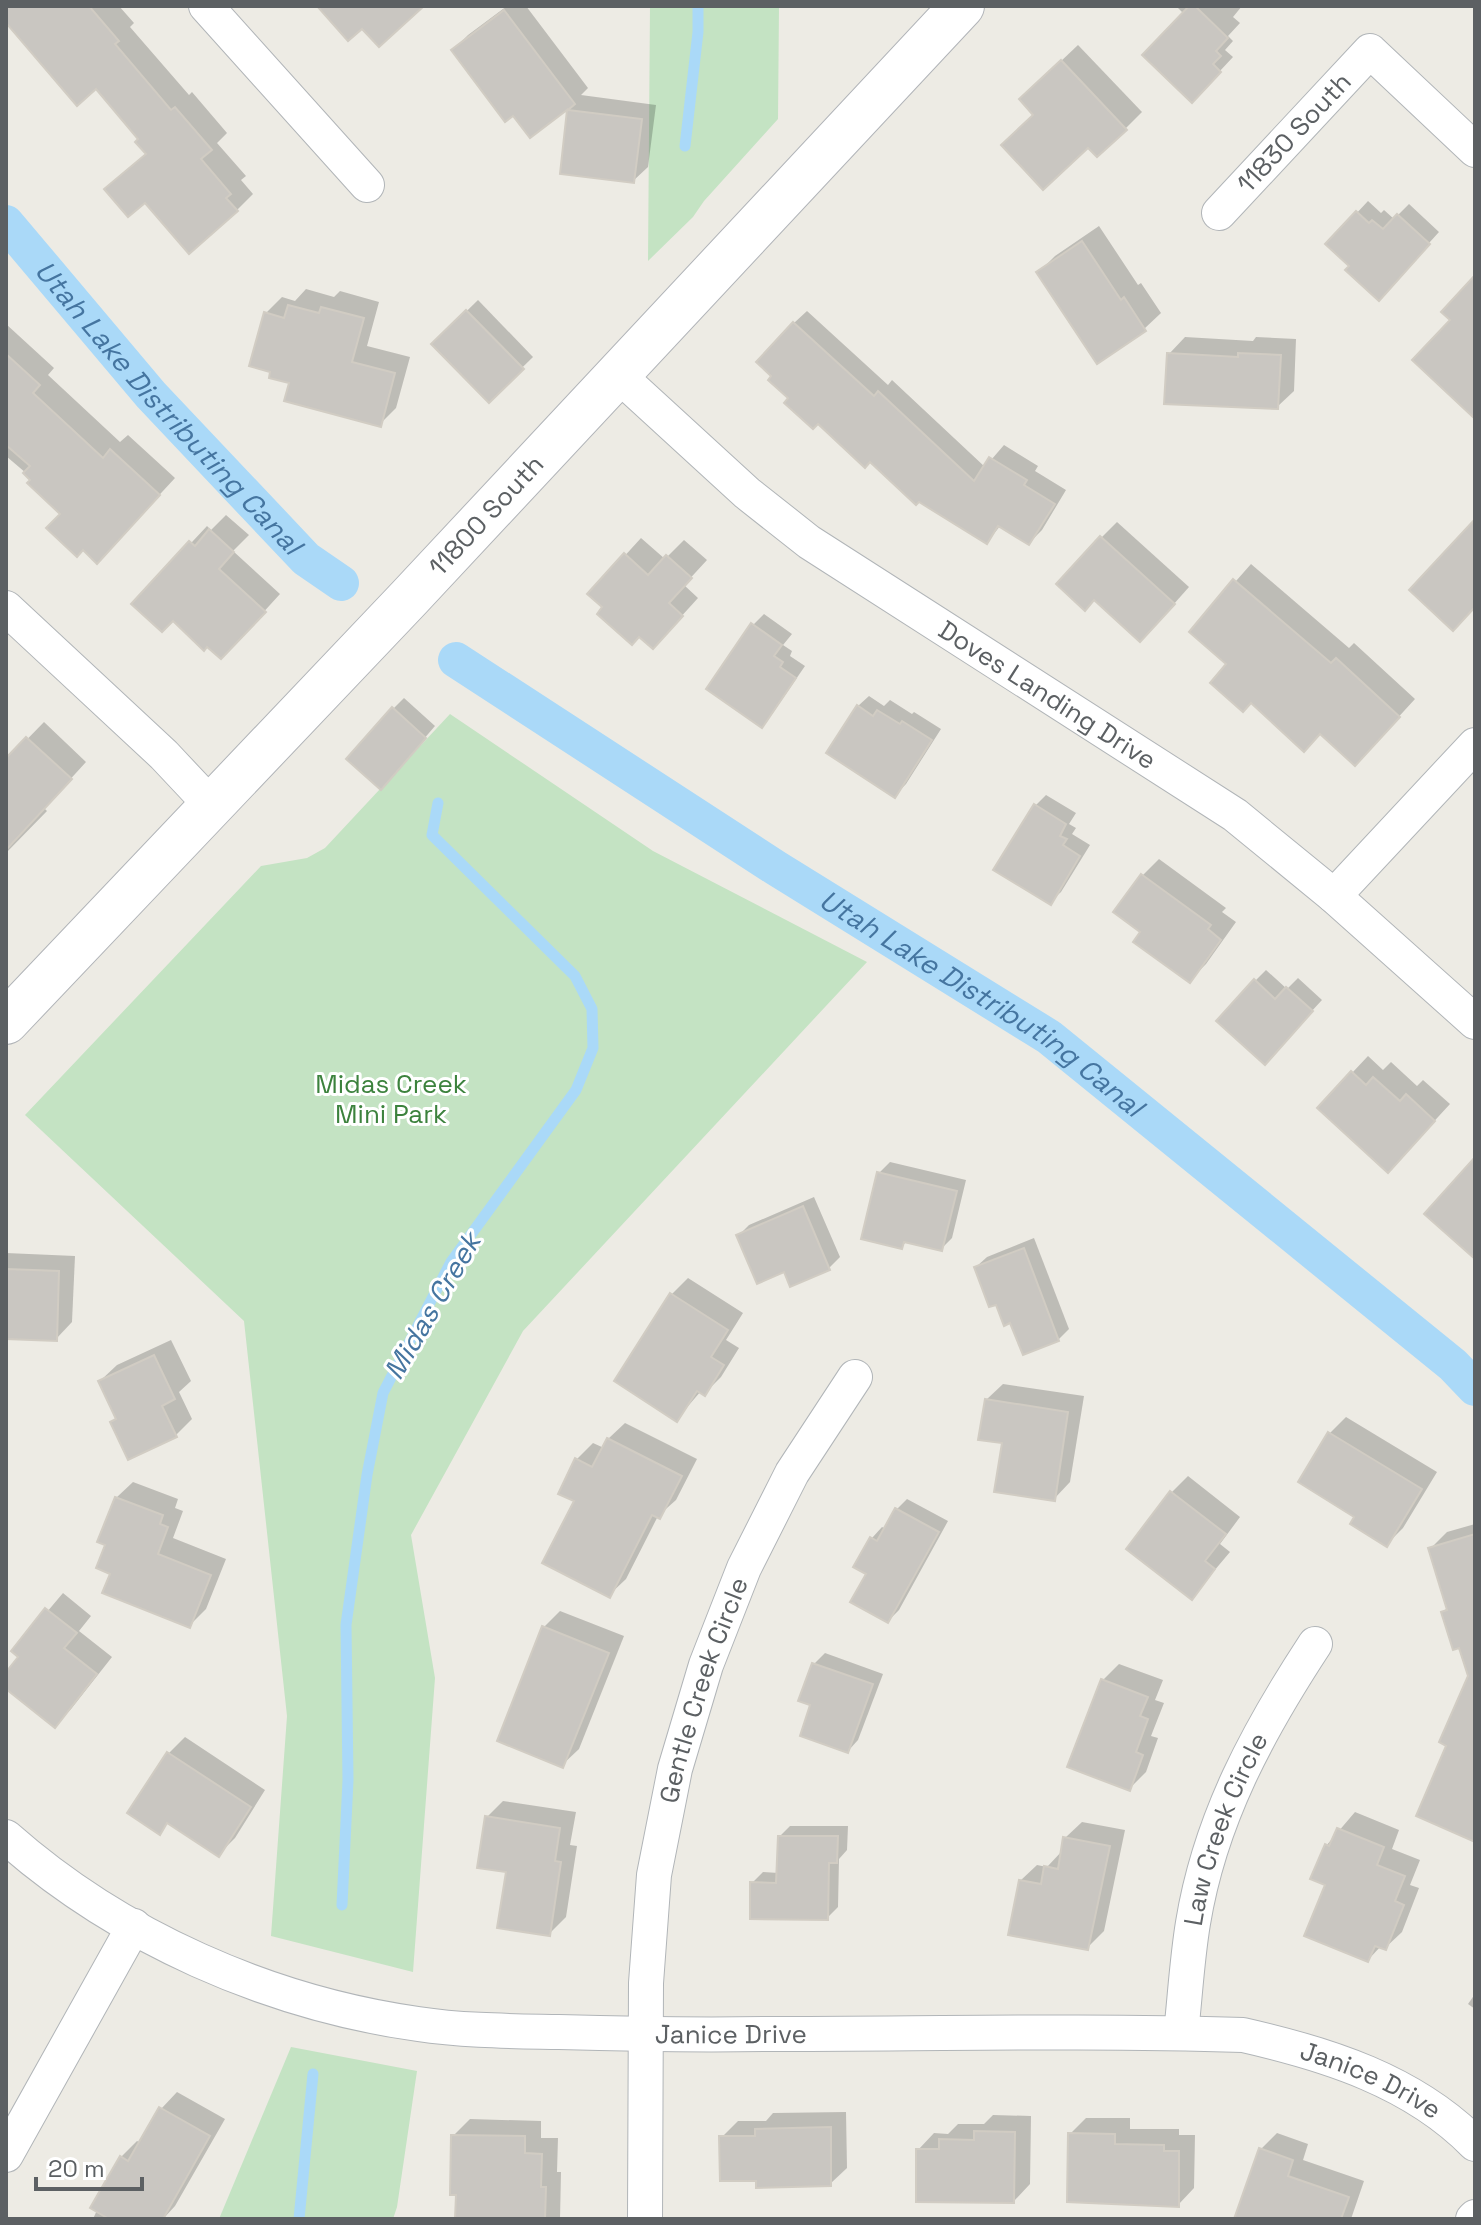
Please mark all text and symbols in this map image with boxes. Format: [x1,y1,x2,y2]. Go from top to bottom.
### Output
street label: 11830 South [1229,65,1359,200]
water label: Utah Lake Distributing Canal [27,253,312,564]
street label: 11800 South [421,448,551,583]
street label: Doves Landing Drive [932,613,1163,777]
water label: Utah Lake Distributing Canal [813,881,1154,1127]
park label: Midas Creek Mini Park [315,1067,467,1131]
water label: Midas Creek [376,1224,490,1386]
street label: Gentle Creek Circle [652,1572,756,1806]
street label: Law Creek Circle [1176,1726,1275,1928]
street label: Janice Drive [655,2017,807,2051]
street label: Janice Drive [1296,2033,1448,2127]
scale bar [36,2141,142,2191]
text: 20 m [48,2153,105,2184]

